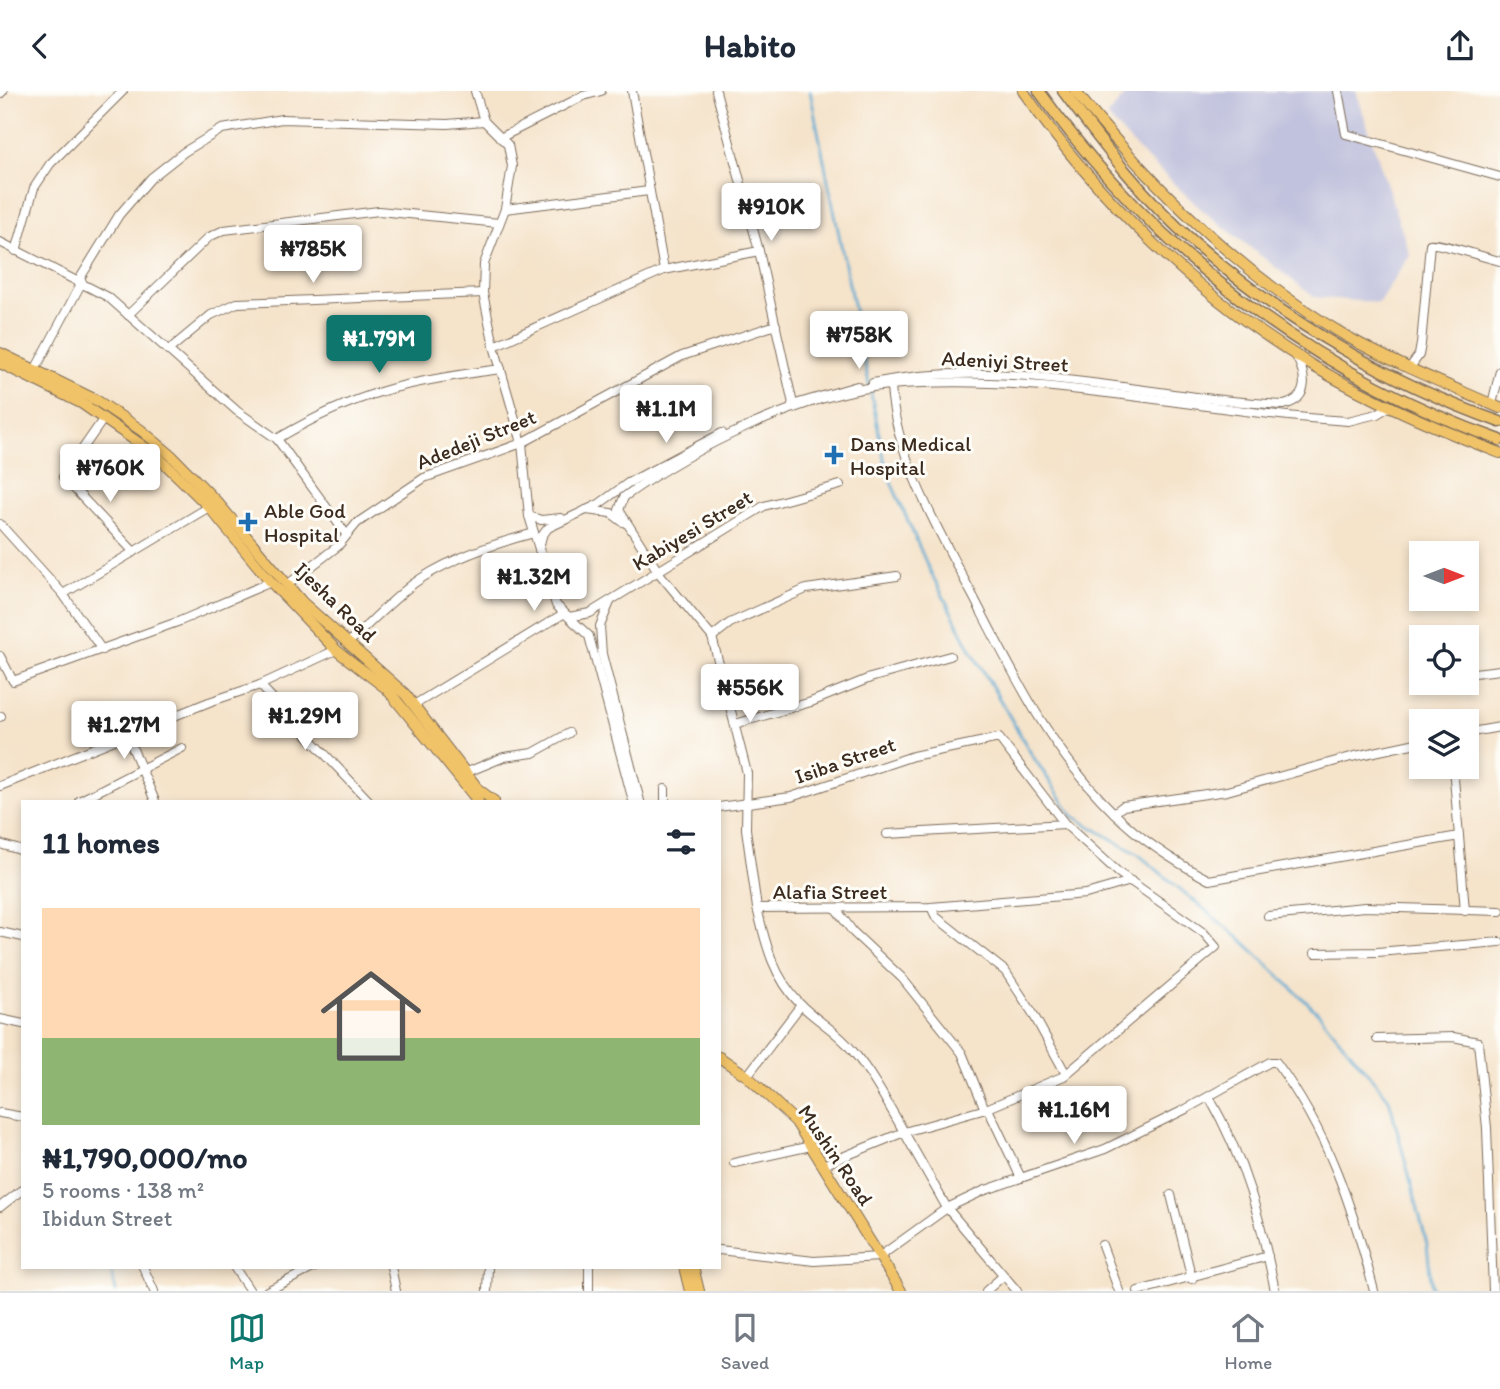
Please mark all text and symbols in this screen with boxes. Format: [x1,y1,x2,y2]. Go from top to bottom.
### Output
icon: back [21,27,59,65]
text: Habito [704,27,796,65]
icon: share [1441,27,1479,65]
pin: ₦910K [722,183,820,243]
text: ₦910K [738,192,804,220]
pin: ₦785K [264,225,362,285]
text: ₦785K [280,234,346,262]
pin: ₦758K [810,311,908,371]
pin: ₦1.79M [322,315,436,375]
text: ₦758K [826,320,892,348]
text: ₦1.79M [342,324,416,352]
street label: Adeniyi Street [941,345,1069,377]
pin: ₦1.1M [617,385,715,445]
text: ₦1.1M [636,394,696,422]
street label: Adedeji Street [412,404,540,474]
place label: Dans Medical Hospital [850,431,971,480]
pin: ₦760K [61,445,159,504]
marker: Dans Medical Hospital [824,445,844,465]
text: ₦760K [76,453,144,481]
street label: Kabiyesi Street [627,484,757,576]
place label: Able God Hospital [264,498,346,547]
marker: Able God Hospital [238,512,258,532]
north arrow [1409,541,1479,611]
map controls [1409,541,1479,779]
pin: ₦1.32M [477,553,591,613]
street label: Ijesha Road [290,557,383,648]
text: ₦1.32M [497,562,571,590]
button: locate [1409,625,1479,695]
pin: ₦556K [701,665,799,724]
text: ₦556K [717,673,783,701]
pin: ₦1.29M [248,693,362,752]
pin: ₦1.27M [67,701,181,761]
text: ₦1.29M [268,701,342,729]
button: layers [1409,709,1479,779]
text: ₦1.27M [87,710,161,738]
street label: Isiba Street [791,731,899,789]
icon: filters [662,823,700,861]
text: 11 homes [42,824,160,861]
street label: Alafia Street [773,879,887,904]
icon: home [308,953,434,1079]
pin: ₦1.16M [1017,1087,1131,1146]
text: ₦1.16M [1038,1095,1110,1123]
street label: Mushin Road [793,1100,879,1210]
text: ₦1,790,000/mo [42,1139,248,1176]
text: 5 rooms · 138 m² [42,1176,204,1204]
text: Ibidun Street [42,1204,172,1232]
tab: Map [228,1309,266,1374]
tab: Saved [721,1309,769,1374]
tab: Home [1224,1309,1272,1374]

